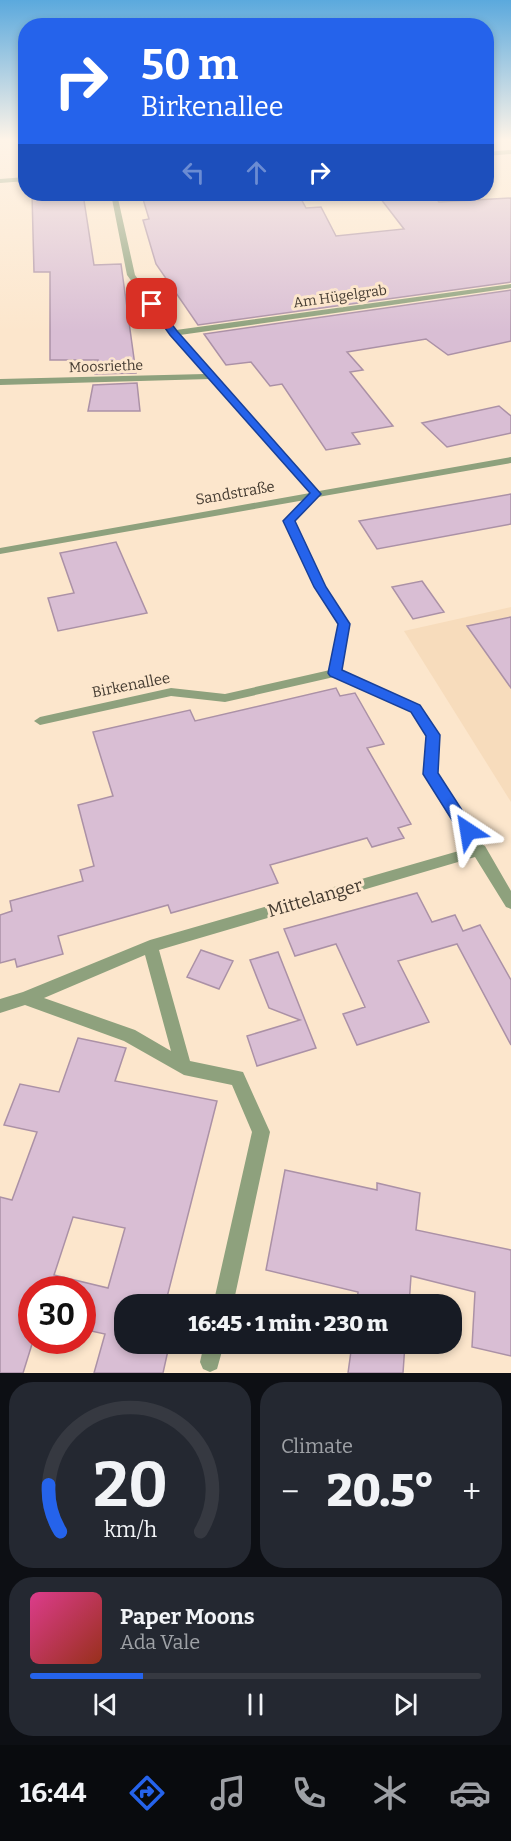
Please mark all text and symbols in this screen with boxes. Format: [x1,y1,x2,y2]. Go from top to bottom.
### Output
text: 50 m [141,40,238,90]
icon: right [42,42,120,120]
text: Birkenallee [141,91,283,123]
icon: left [177,156,210,189]
icon: ahead [240,156,273,189]
icon: right [303,156,336,189]
pin [126,278,177,329]
street label: Am Hügelgrab [292,282,388,311]
icon: arrive [135,287,168,320]
street label: Moosriethe [69,357,143,376]
street label: Sandstraße [194,477,276,509]
street label: Birkenallee [90,669,172,701]
position arrow [436,799,500,863]
street label: Mittelanger [265,874,365,922]
speed limit sign: 30 [18,1276,96,1354]
text: 16:45 · 1 min · 230 m [188,1310,388,1337]
text: Climate [281,1434,353,1458]
text: 20 [93,1448,167,1523]
text: 20.5° [327,1464,435,1518]
text: − [281,1472,299,1512]
text: + [462,1472,481,1512]
text: km/h [103,1517,157,1543]
text: Paper Moons [120,1603,255,1630]
text: Ada Vale [120,1630,200,1654]
icon: previous [89,1688,122,1721]
icon: pause [239,1688,272,1721]
icon: next [389,1688,422,1721]
icon: directions [126,1772,168,1814]
icon: music [207,1772,249,1814]
icon: phone [288,1772,330,1814]
icon: climate [369,1772,411,1814]
icon: car [449,1772,491,1814]
text: 16:44 [19,1777,87,1809]

